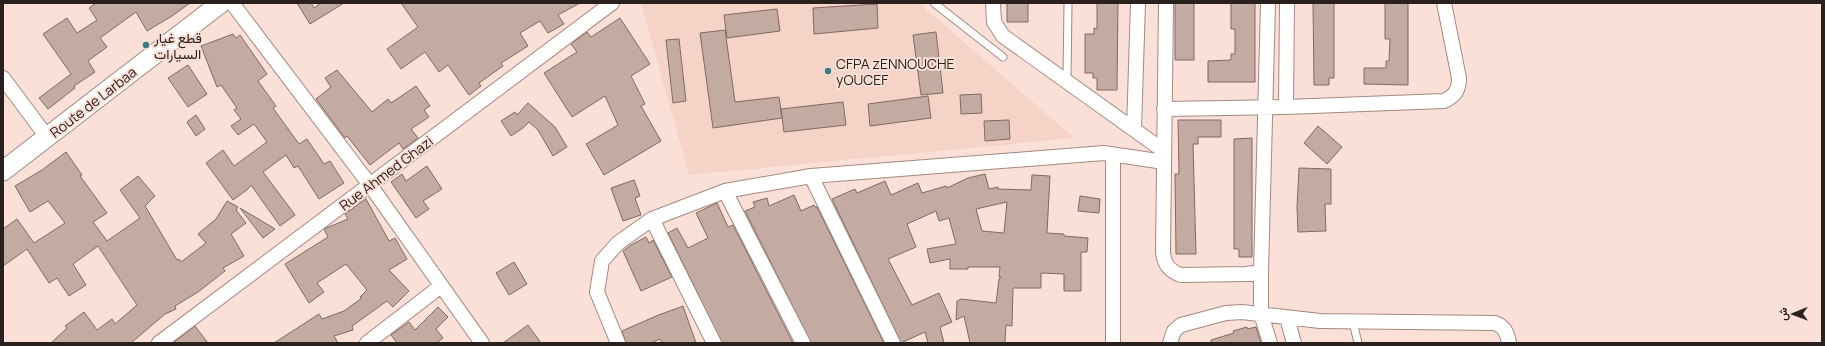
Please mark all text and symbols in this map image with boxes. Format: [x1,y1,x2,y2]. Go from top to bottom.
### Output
place label: قطع غيار السيارات [153,28,202,63]
marker: قطع غيار السيارات [141,40,151,50]
place label: CFPA zENNOUCHE yOUCEF [836,54,955,89]
street label: Route de Larbaa [46,62,140,142]
marker: CFPA zENNOUCHE yOUCEF [823,66,833,76]
street label: Rue Ahmed Ghazi [335,131,437,215]
north arrow [1773,294,1813,334]
text: ش [1775,307,1790,321]

